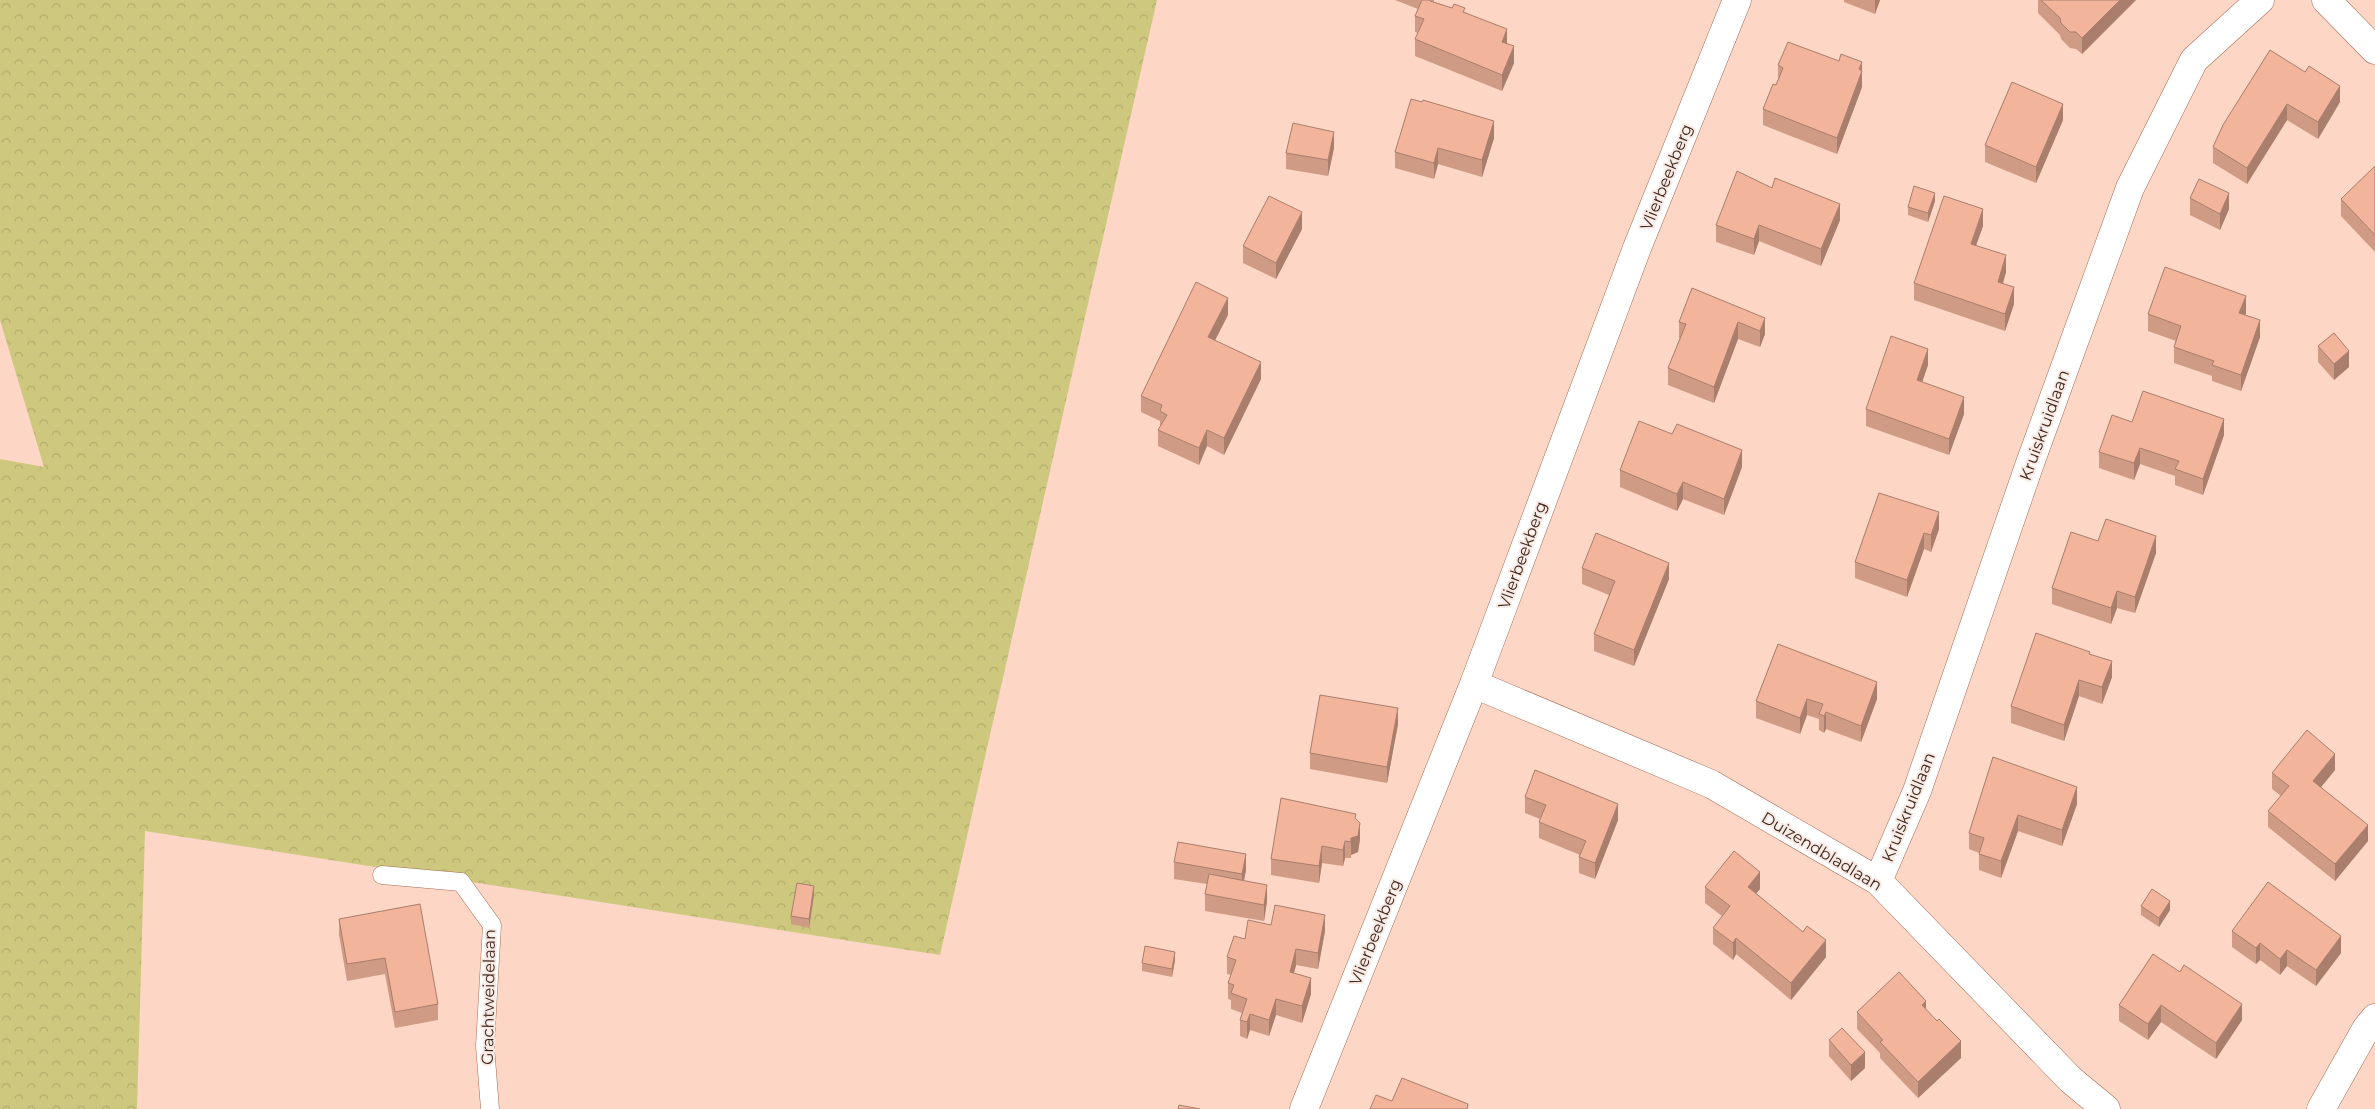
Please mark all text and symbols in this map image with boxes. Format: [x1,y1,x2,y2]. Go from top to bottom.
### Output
street label: Vlierbeekberg [1637,121,1696,233]
street label: Kruiskruidlaan [2016,367,2073,483]
street label: Vlierbeekberg [1494,499,1551,611]
street label: Kruiskruidlaan [1878,750,1939,865]
street label: Duizendbladlaan [1758,808,1885,895]
street label: Vlierbeekberg [1346,876,1405,988]
street label: Grachtweidelaan [478,929,499,1065]

